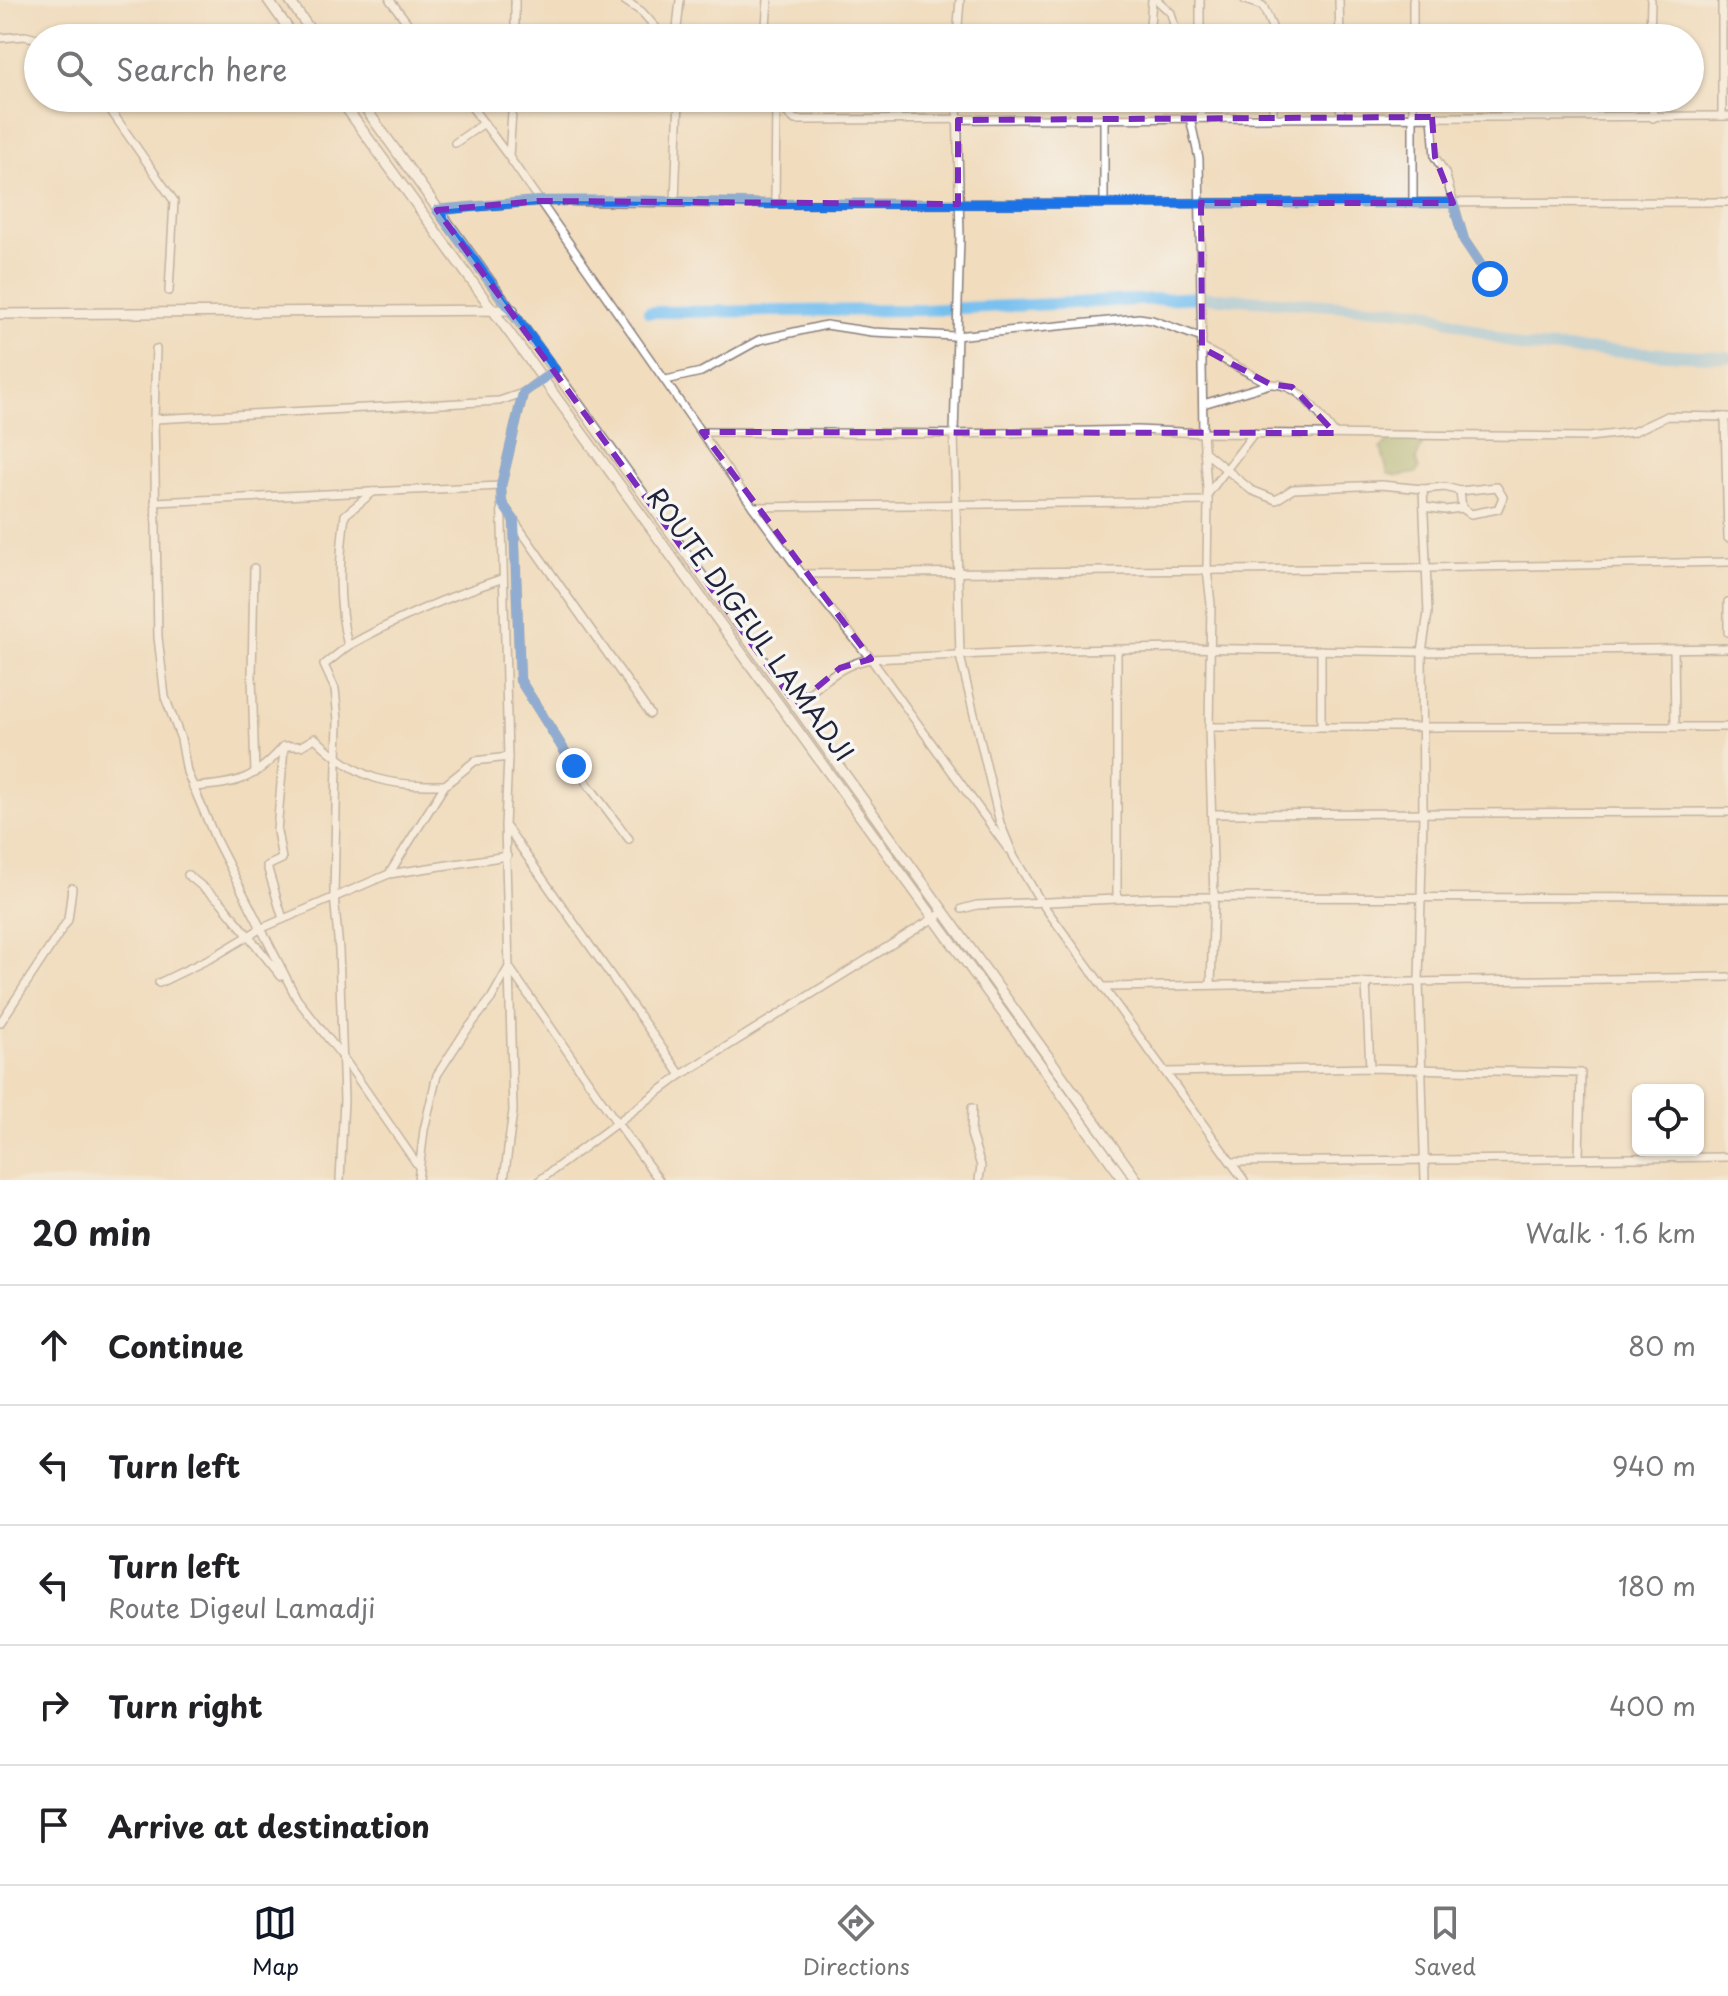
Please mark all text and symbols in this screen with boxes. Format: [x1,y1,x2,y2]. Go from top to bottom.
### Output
search box [24,24,1704,112]
icon: search [52,46,96,90]
text: Search here [116,46,288,91]
route start [1472,261,1508,297]
street label: ROUTE DIGEUL LAMADJI [638,479,864,769]
route end [556,748,592,784]
map controls [1632,1084,1704,1156]
button: locate [1632,1084,1704,1156]
text: 20 min [32,1206,151,1258]
text: Walk · 1.6 km [1526,1213,1696,1252]
icon: ahead [32,1323,76,1367]
text: Continue [108,1323,243,1368]
text: 80 m [1628,1326,1696,1365]
icon: left [32,1443,76,1487]
text: Turn left [108,1443,240,1488]
text: 940 m [1612,1446,1696,1485]
text: Turn left [108,1543,240,1588]
icon: left [32,1563,76,1607]
text: 180 m [1618,1566,1696,1605]
text: Route Digeul Lamadji [108,1588,376,1627]
icon: right [32,1683,76,1727]
text: Turn right [108,1683,263,1728]
text: 400 m [1609,1686,1696,1725]
icon: arrive [32,1803,76,1847]
text: Arrive at destination [108,1803,430,1848]
tab: Map [252,1901,299,1982]
tab: Directions [803,1901,910,1982]
tab: Saved [1414,1901,1476,1982]

